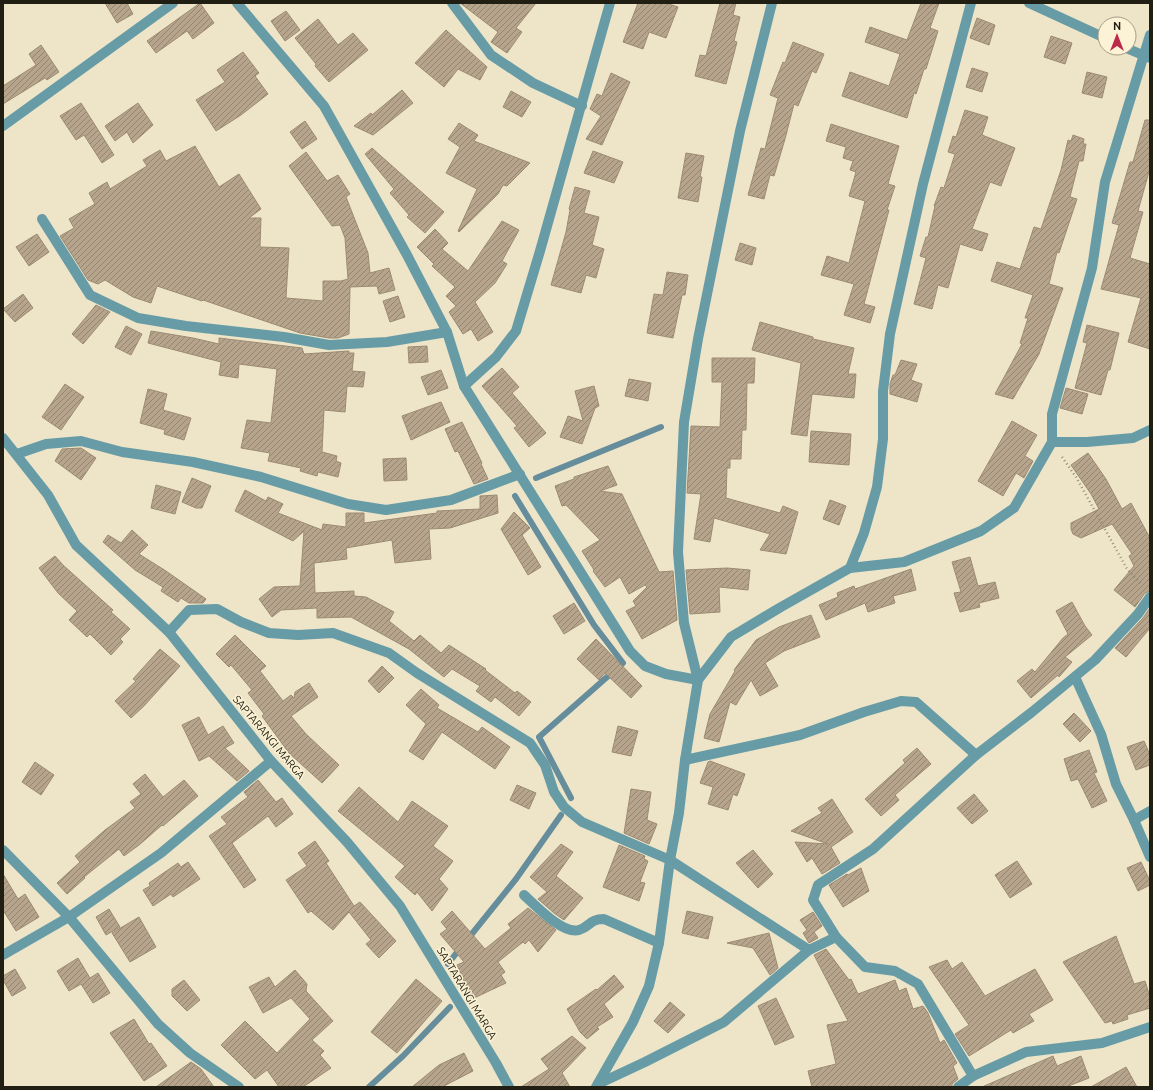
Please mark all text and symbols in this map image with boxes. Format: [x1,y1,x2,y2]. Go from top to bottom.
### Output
north arrow [1097,16,1137,56]
text: N [1113,20,1121,32]
street label: SAPTARANGI MARGA [231,693,308,782]
street label: SAPTARANGI MARGA [435,945,500,1042]

